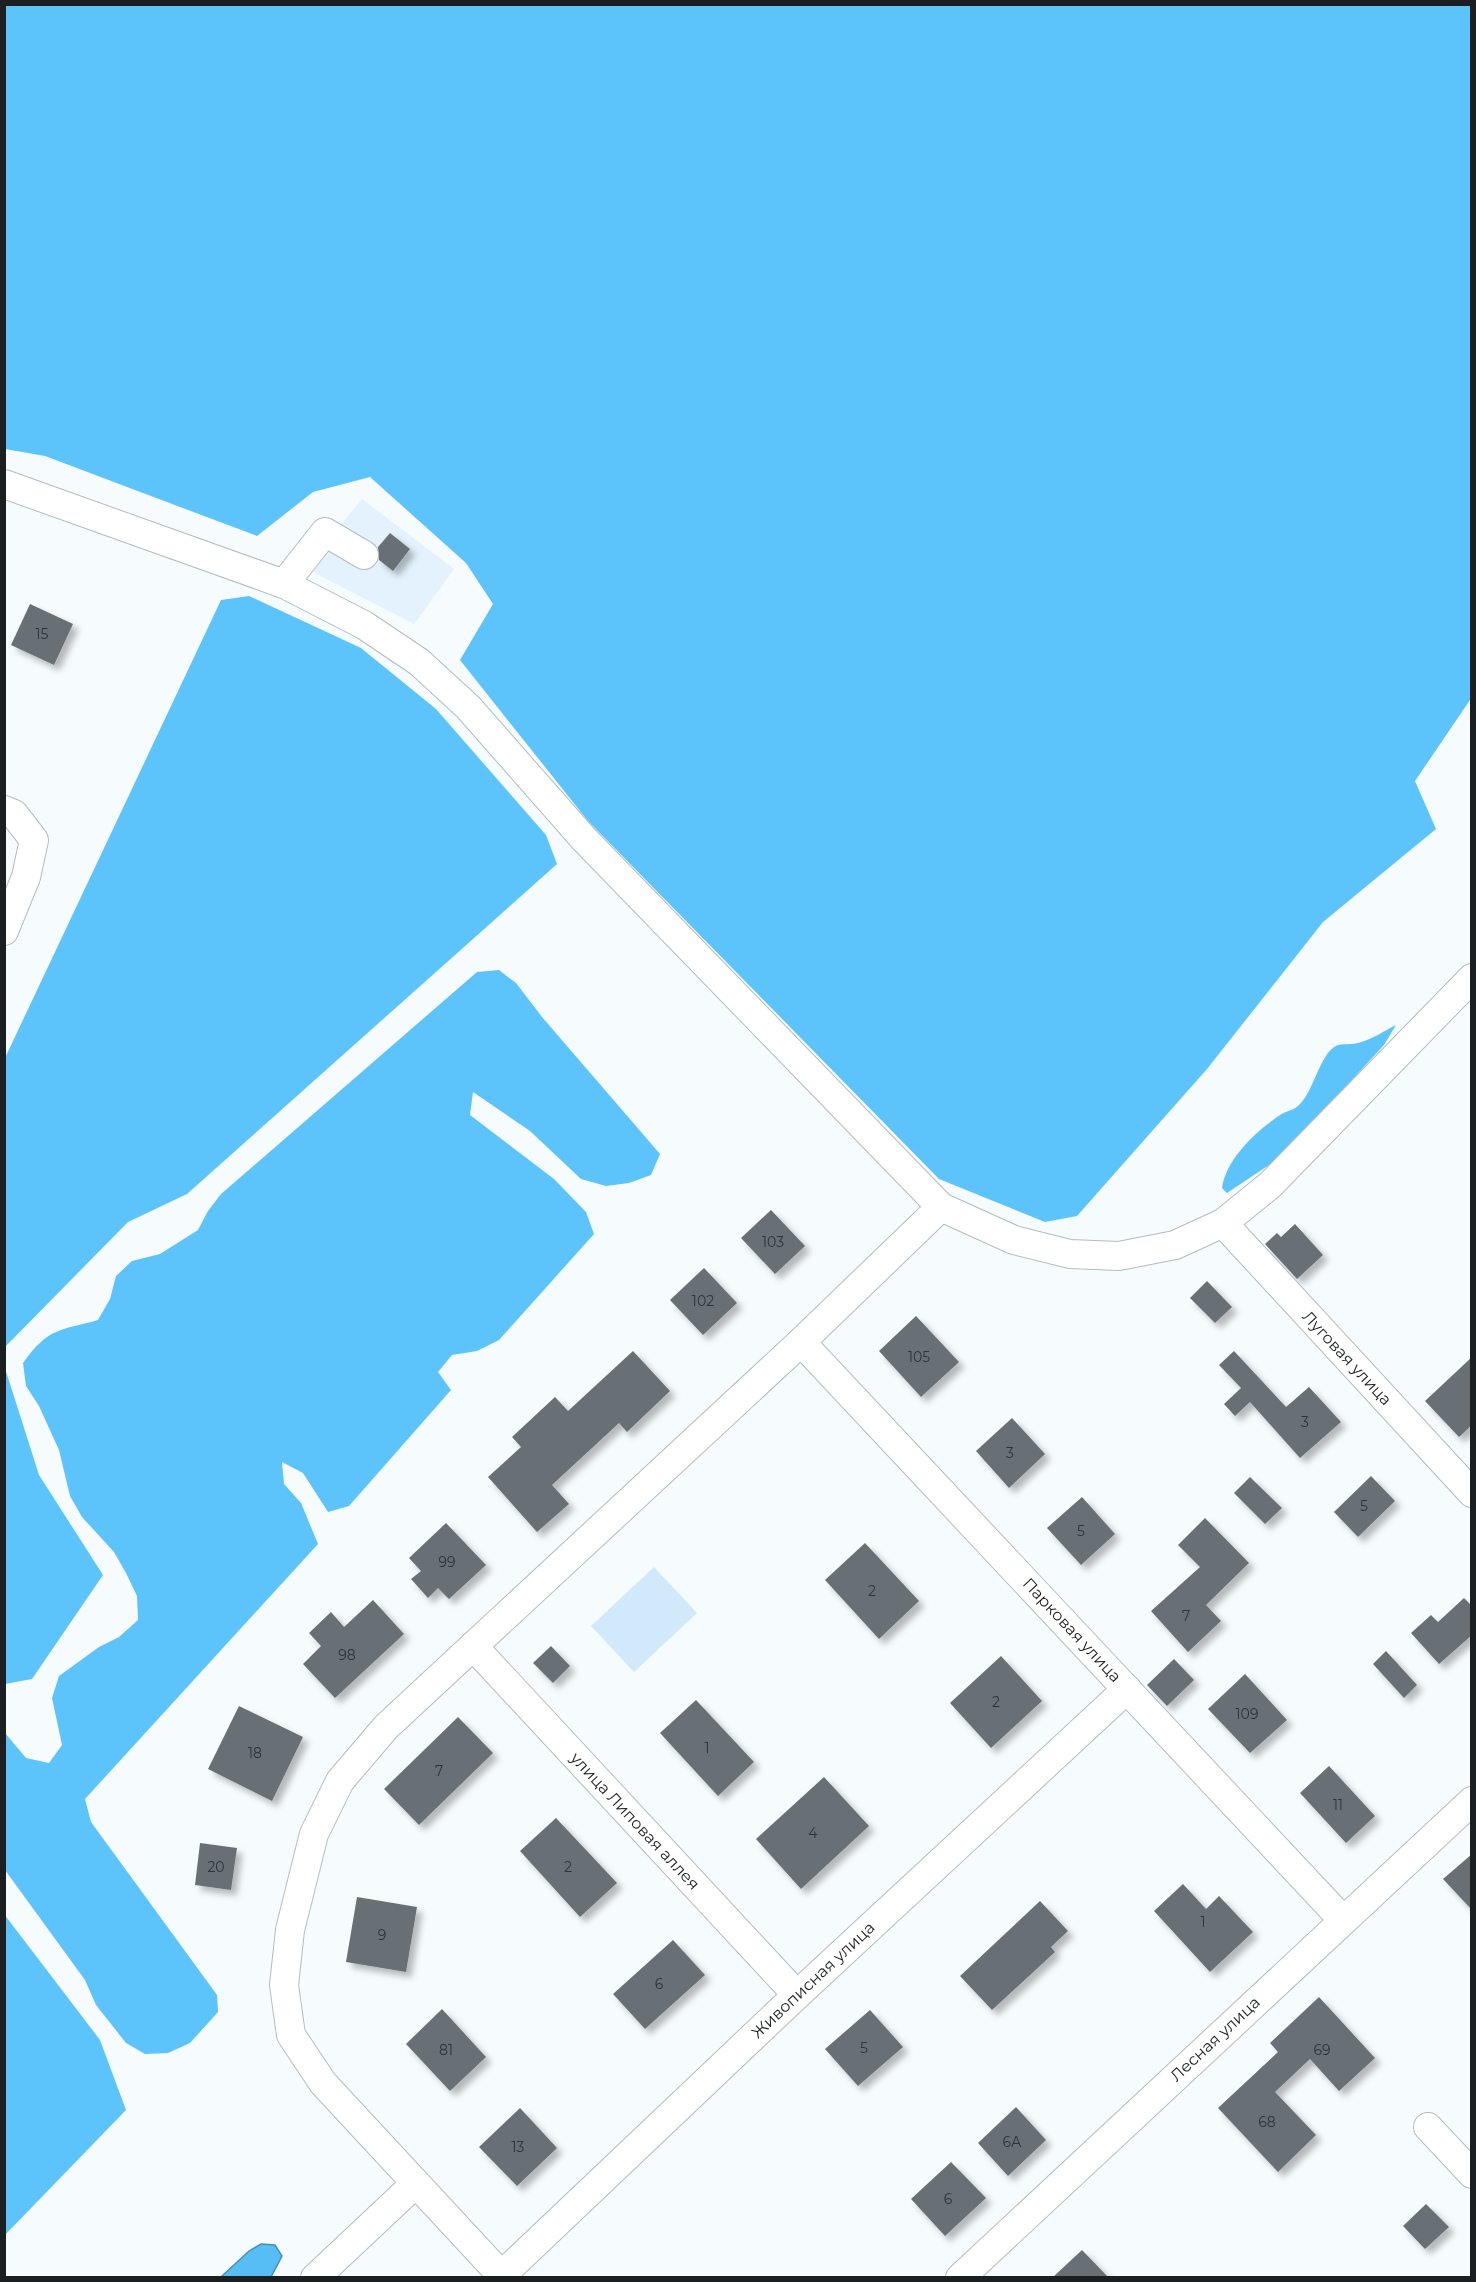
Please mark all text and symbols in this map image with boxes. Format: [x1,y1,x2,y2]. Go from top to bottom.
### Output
house number: 15 [36,625,49,643]
house number: 103 [762,1233,784,1251]
house number: 102 [692,1292,714,1310]
street label: Луговая улица [1299,1307,1395,1409]
house number: 105 [908,1348,930,1366]
house number: 3 [1301,1413,1309,1431]
house number: 3 [1006,1444,1014,1462]
house number: 5 [1360,1497,1368,1515]
house number: 5 [1077,1522,1085,1540]
house number: 99 [438,1553,456,1571]
street label: Парковая улица [1019,1574,1125,1686]
house number: 2 [868,1582,876,1600]
house number: 7 [1182,1607,1190,1625]
house number: 98 [338,1646,356,1664]
house number: 2 [992,1693,1000,1711]
house number: 109 [1236,1705,1258,1723]
house number: 1 [704,1739,710,1757]
house number: 18 [248,1744,262,1762]
street label: улица Липовая аллея [566,1748,704,1893]
house number: 7 [435,1762,443,1780]
house number: 11 [1333,1796,1343,1814]
house number: 4 [808,1824,818,1842]
house number: 20 [207,1858,225,1876]
house number: 2 [564,1858,572,1876]
house number: 1 [1200,1913,1206,1931]
street label: Живописная улица [747,1918,879,2042]
house number: 9 [378,1926,386,1944]
house number: 6 [655,1975,664,1993]
street label: Лесная улица [1166,1993,1264,2085]
house number: 5 [860,2039,868,2057]
house number: 81 [439,2041,453,2059]
house number: 69 [1313,2041,1331,2059]
house number: 68 [1258,2113,1276,2131]
house number: 6А [1002,2133,1022,2151]
house number: 13 [512,2138,525,2156]
house number: 6 [944,2190,953,2208]

